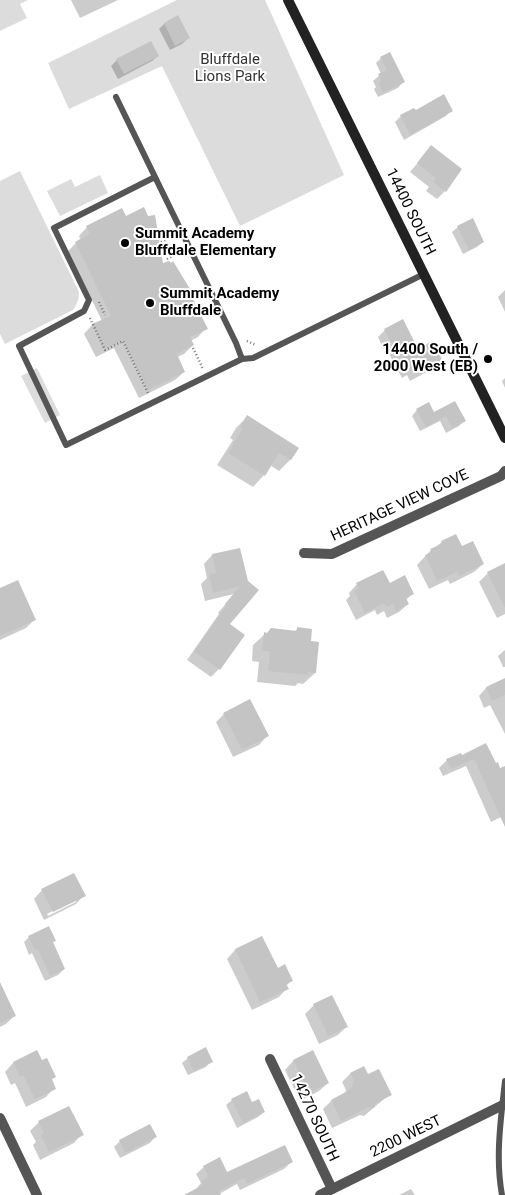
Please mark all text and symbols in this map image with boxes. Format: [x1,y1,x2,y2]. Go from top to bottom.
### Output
park label: Bluffdale Lions Park [195,51,265,86]
street label: 14400 SOUTH [381,166,439,258]
place label: Summit Academy Bluffdale Elementary [135,225,276,260]
marker: Summit Academy Bluffdale Elementary [119,237,131,249]
place label: Summit Academy Bluffdale [160,285,279,320]
marker: Summit Academy Bluffdale [144,297,156,309]
place label: 14400 South / 2000 West (EB) [374,341,478,376]
marker: 14400 South / 2000 West (EB) [482,353,494,365]
street label: HERITAGE VIEW COVE [328,466,472,546]
street label: 14270 SOUTH [286,1071,342,1165]
street label: 2200 WEST [367,1112,445,1162]

